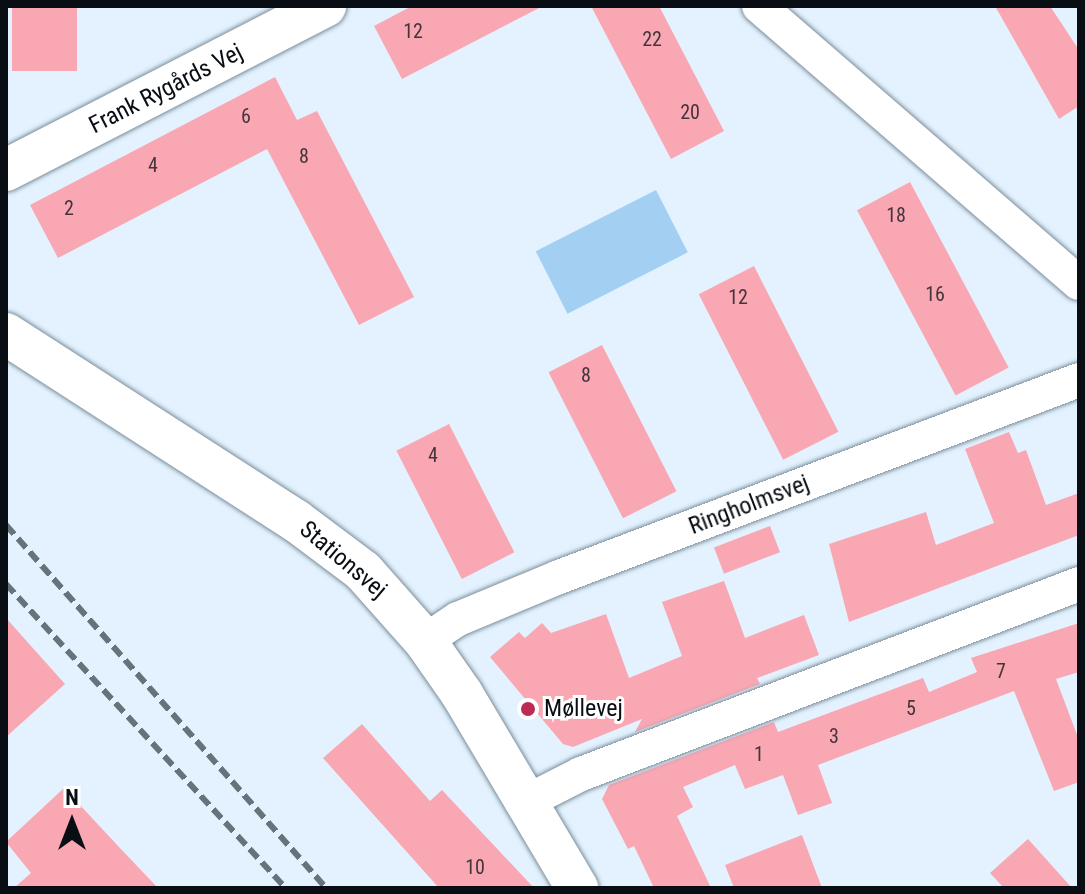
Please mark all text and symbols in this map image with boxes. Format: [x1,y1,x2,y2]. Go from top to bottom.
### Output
house number: 12 [403,19,423,43]
house number: 22 [642,27,662,51]
street label: Frank Rygårds Vej [84,38,248,140]
house number: 20 [680,100,700,124]
house number: 6 [241,104,251,128]
house number: 8 [299,144,309,168]
house number: 4 [148,153,158,177]
house number: 2 [64,196,74,220]
house number: 18 [886,203,906,227]
house number: 16 [925,282,945,306]
house number: 12 [728,285,748,309]
house number: 8 [581,363,591,387]
house number: 4 [428,443,438,467]
street label: Ringholmsvej [685,469,813,541]
street label: Stationsvej [294,515,392,605]
house number: 7 [996,659,1006,683]
place label: Møllevej [544,695,623,723]
house number: 5 [906,696,916,720]
marker: Møllevej [519,700,537,718]
house number: 3 [829,724,839,748]
house number: 1 [754,742,764,766]
north arrow [32,782,112,862]
text: N [65,785,79,810]
house number: 10 [465,855,485,879]

